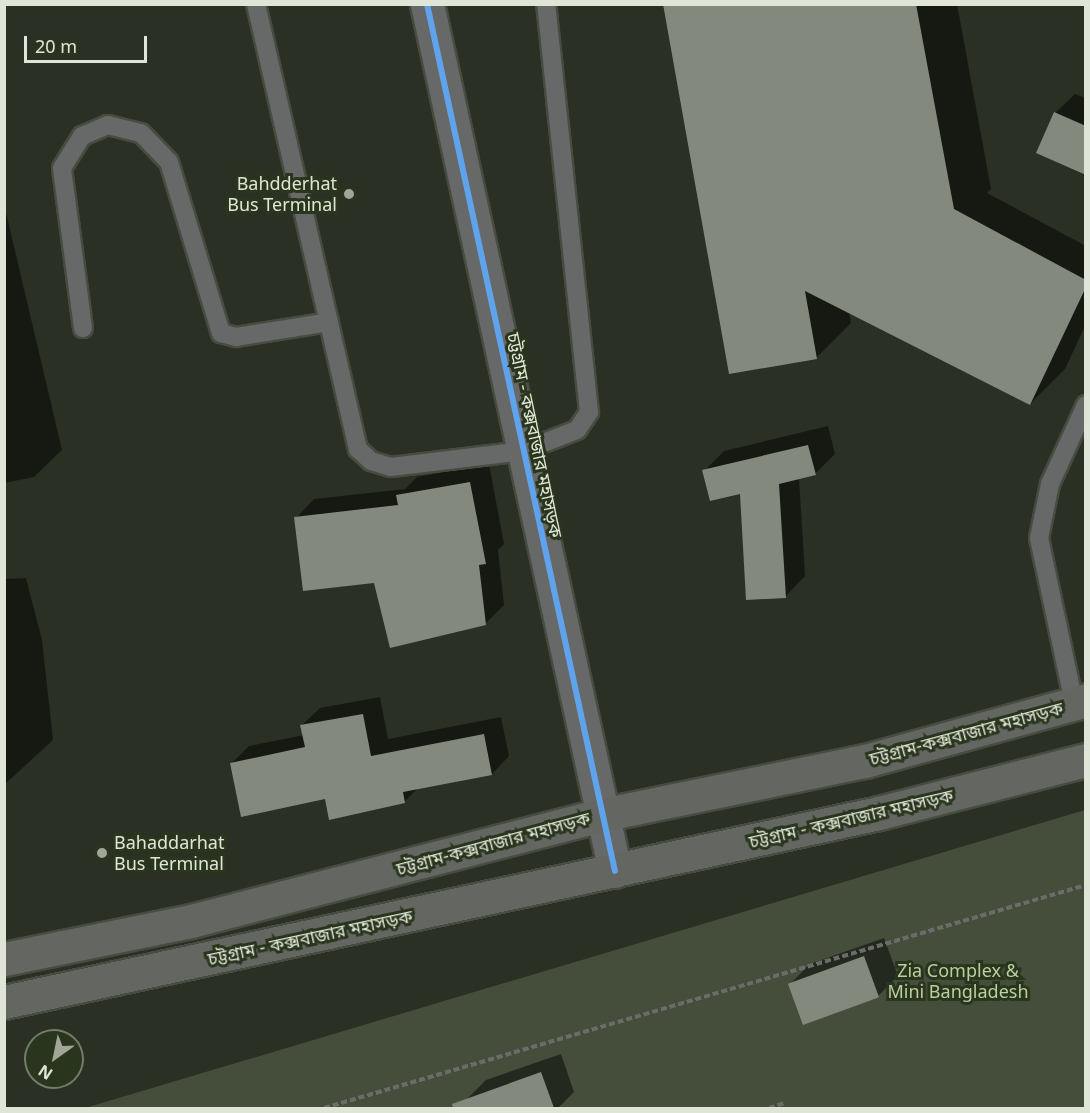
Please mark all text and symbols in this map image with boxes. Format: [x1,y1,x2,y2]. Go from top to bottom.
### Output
scale bar [27,24,150,62]
text: 20 m [35,34,77,58]
place label: Bahdderhat Bus Terminal [227,173,337,216]
marker: Bahdderhat Bus Terminal [342,187,356,201]
street label: চট্টগ্রাম - কক্সবাজার মহাসড়ক [503,331,567,539]
street label: চট্টগ্রাম-কক্সবাজার মহাসড়ক [867,697,1065,769]
street label: চট্টগ্রাম - কক্সবাজার মহাসড়ক [747,784,955,852]
street label: চট্টগ্রাম-কক্সবাজার মহাসড়ক [394,807,592,879]
place label: Bahaddarhat Bus Terminal [114,832,224,874]
marker: Bahaddarhat Bus Terminal [95,846,109,860]
street label: চট্টগ্রাম - কক্সবাজার মহাসড়ক [206,905,414,969]
park label: Zia Complex & Mini Bangladesh [887,960,1029,1002]
north arrow [24,1029,84,1089]
text: N [34,1060,57,1085]

